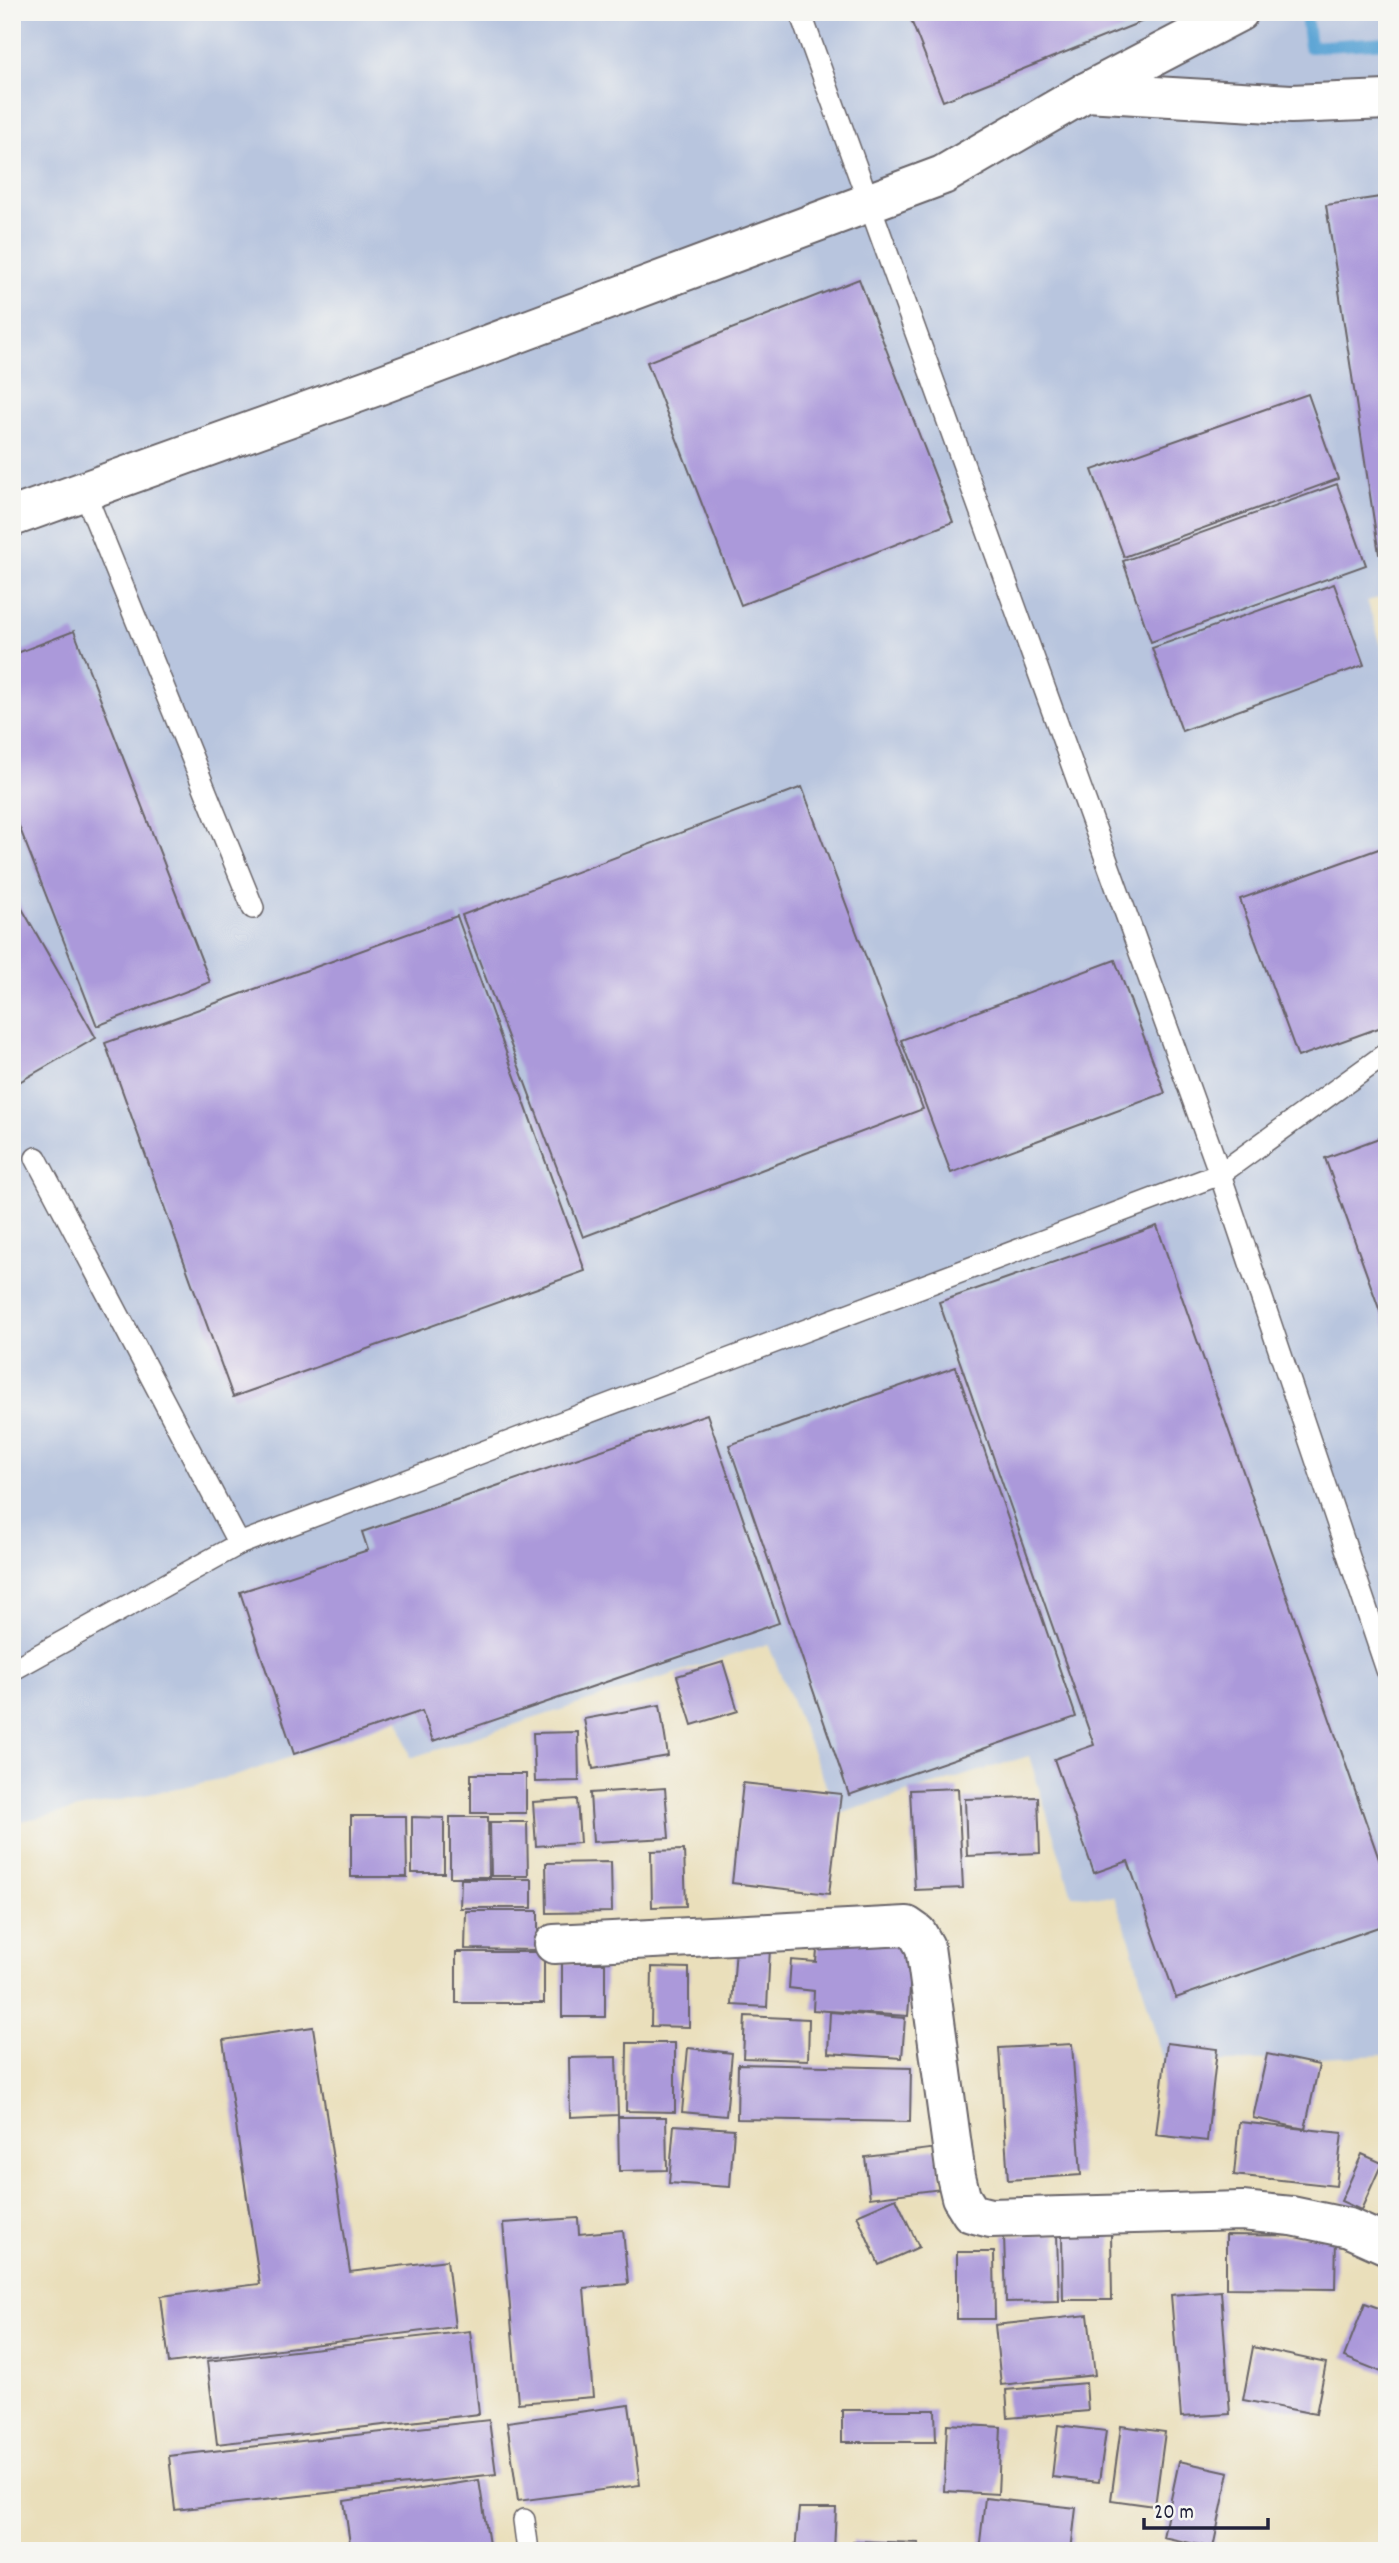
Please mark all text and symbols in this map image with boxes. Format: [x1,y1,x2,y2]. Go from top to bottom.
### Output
scale bar [1144,2486,1268,2530]
text: 20 m [1154,2499,1194,2529]

